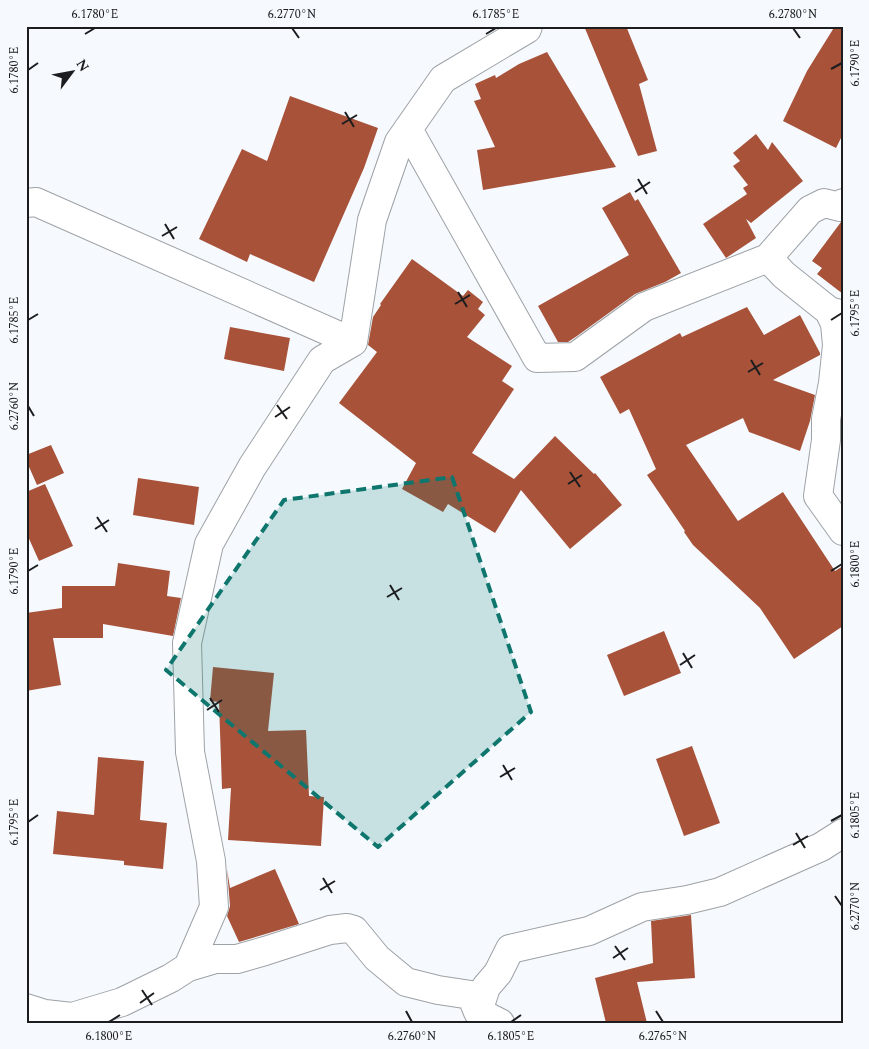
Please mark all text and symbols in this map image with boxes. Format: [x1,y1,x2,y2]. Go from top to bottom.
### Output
text: 6.1780°E [72,5,118,24]
text: 6.2770°N [268,5,316,24]
text: 6.1785°E [473,5,519,24]
text: 6.2780°N [769,5,817,24]
text: 6.1790°E [846,40,865,86]
text: 6.1780°E [5,47,24,93]
north arrow [48,48,98,98]
text: N [71,55,95,76]
text: 6.1795°E [846,290,865,336]
text: 6.1785°E [5,297,24,343]
text: 6.2760°N [5,382,24,430]
text: 6.1800°E [846,541,865,587]
text: 6.1790°E [5,548,24,594]
text: 6.1805°E [846,792,865,838]
text: 6.1795°E [5,799,24,845]
text: 6.2770°N [846,882,865,930]
text: 6.1800°E [86,1027,132,1046]
text: 6.2760°N [388,1027,436,1046]
text: 6.1805°E [488,1027,534,1046]
text: 6.2765°N [639,1027,687,1046]

